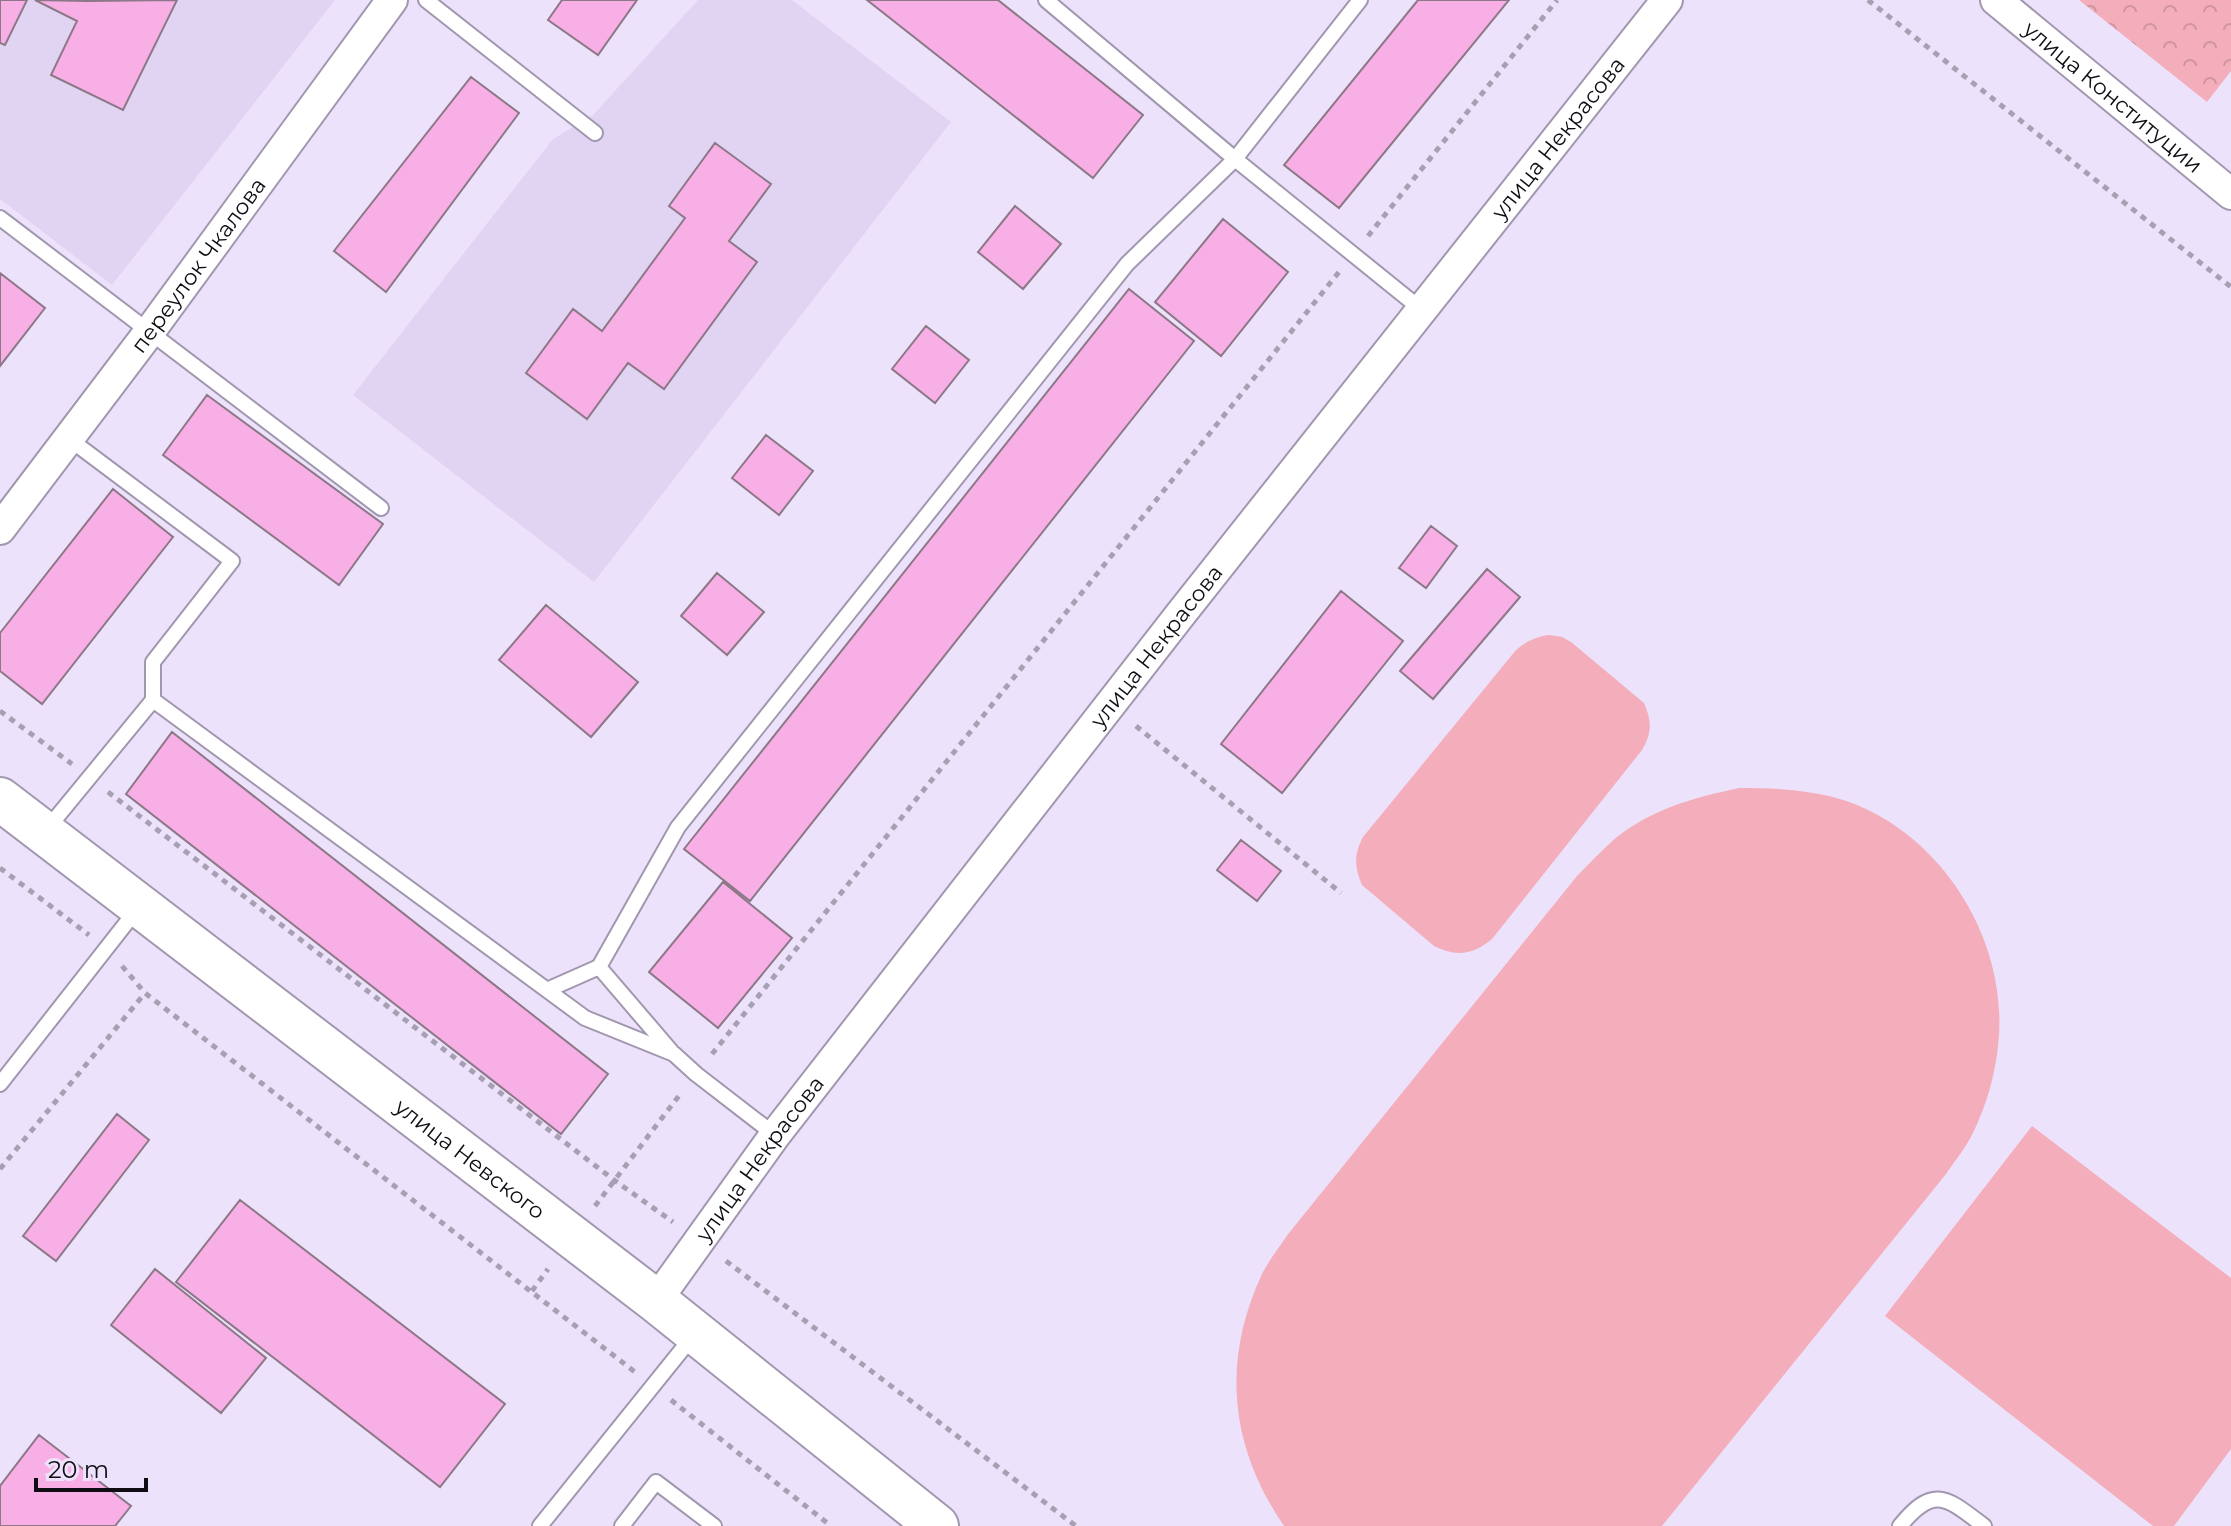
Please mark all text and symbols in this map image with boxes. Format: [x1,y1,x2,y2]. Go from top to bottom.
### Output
street label: улица Конституции [2018,14,2208,178]
street label: улица Некрасова [1485,51,1630,225]
street label: переулок Чкалова [125,172,271,358]
street label: улица Некрасова [1083,559,1228,734]
street label: улица Некрасова [689,1070,830,1248]
street label: улица Невского [389,1092,551,1225]
scale bar [36,1442,146,1492]
text: 20 m [48,1455,109,1484]

